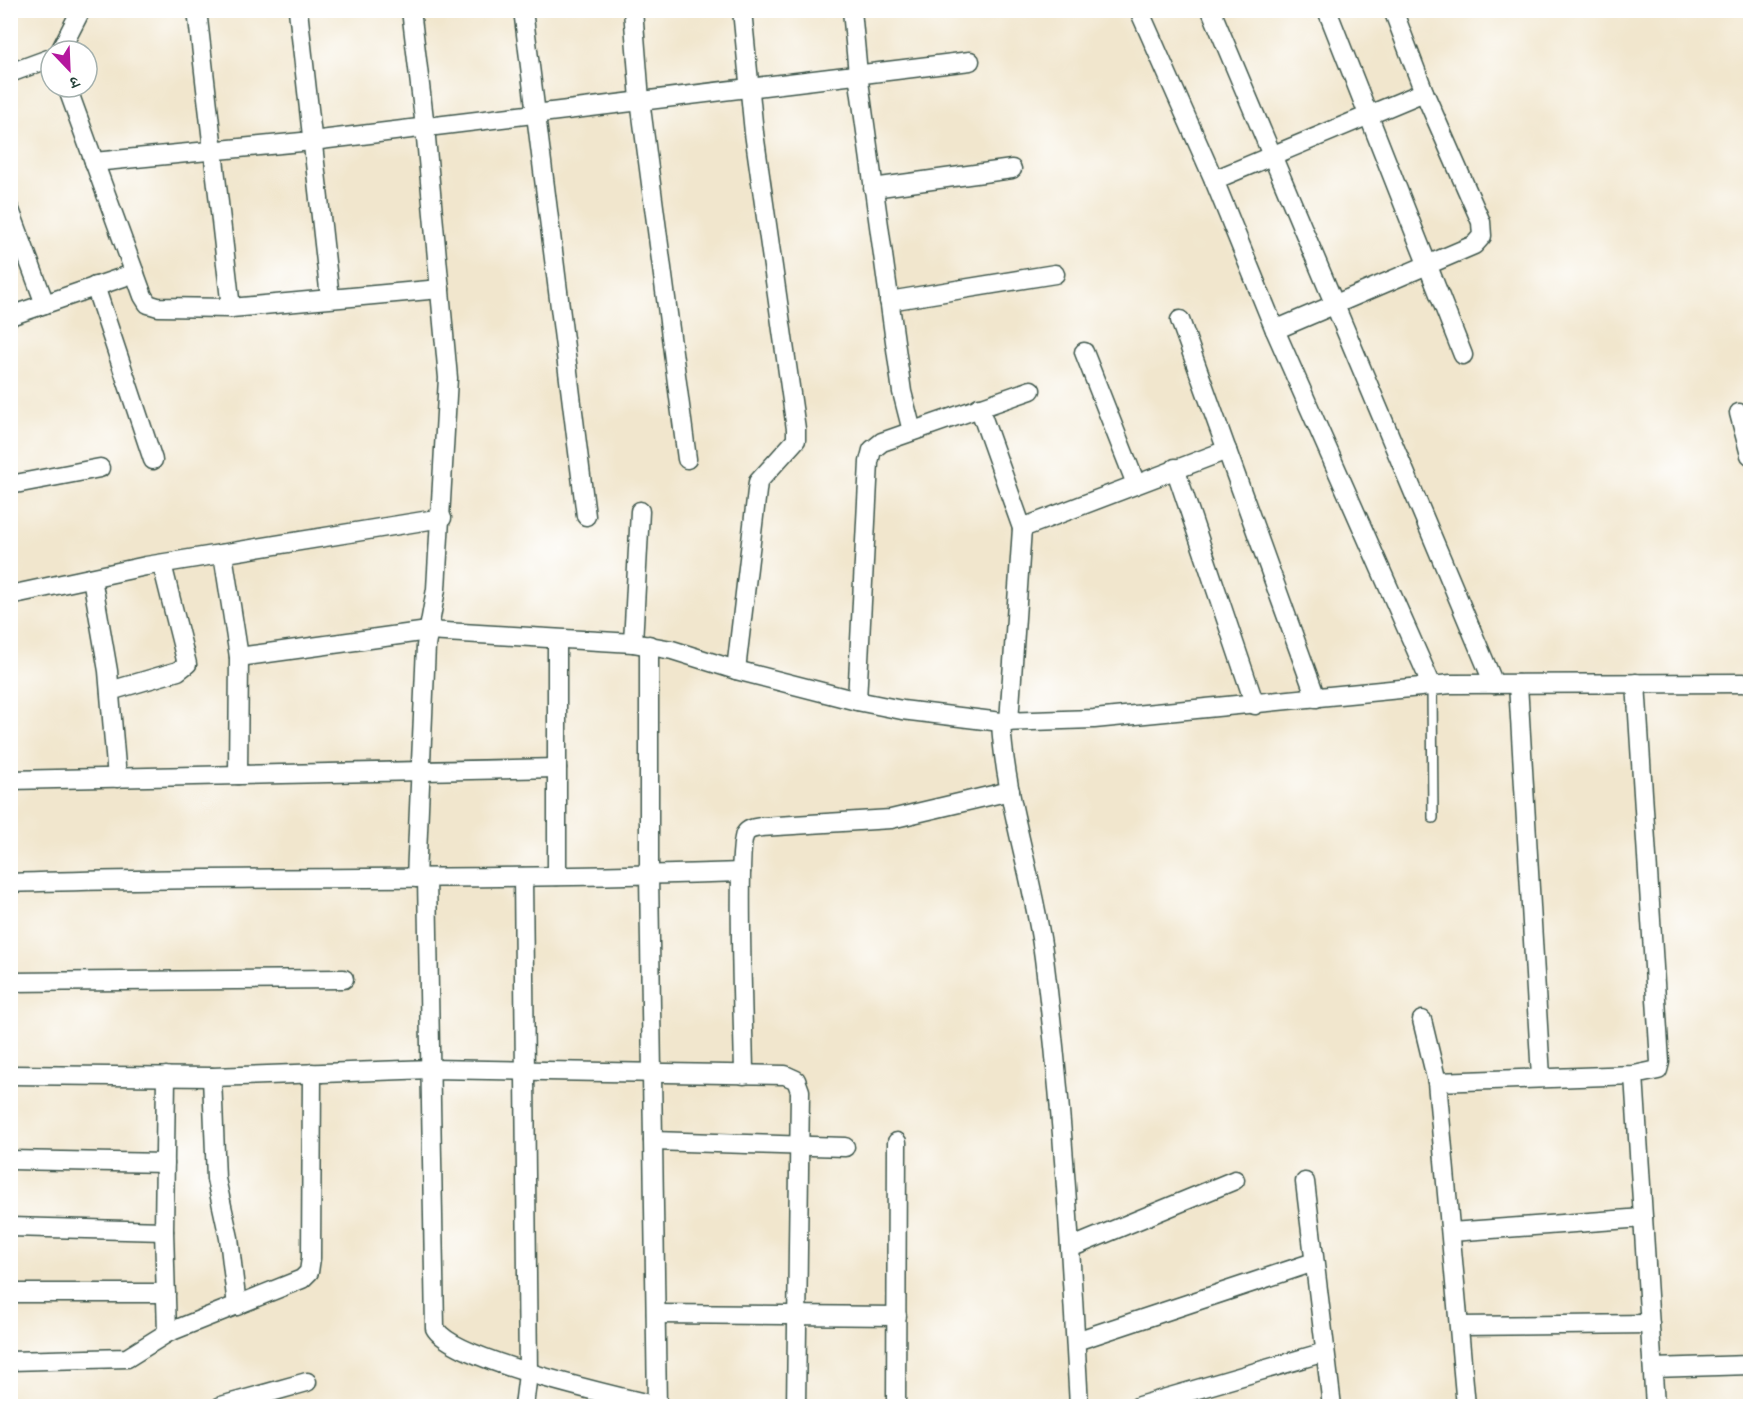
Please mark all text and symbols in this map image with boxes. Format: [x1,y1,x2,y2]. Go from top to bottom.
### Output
north arrow [39,39,99,99]
text: उ [66,72,83,93]

